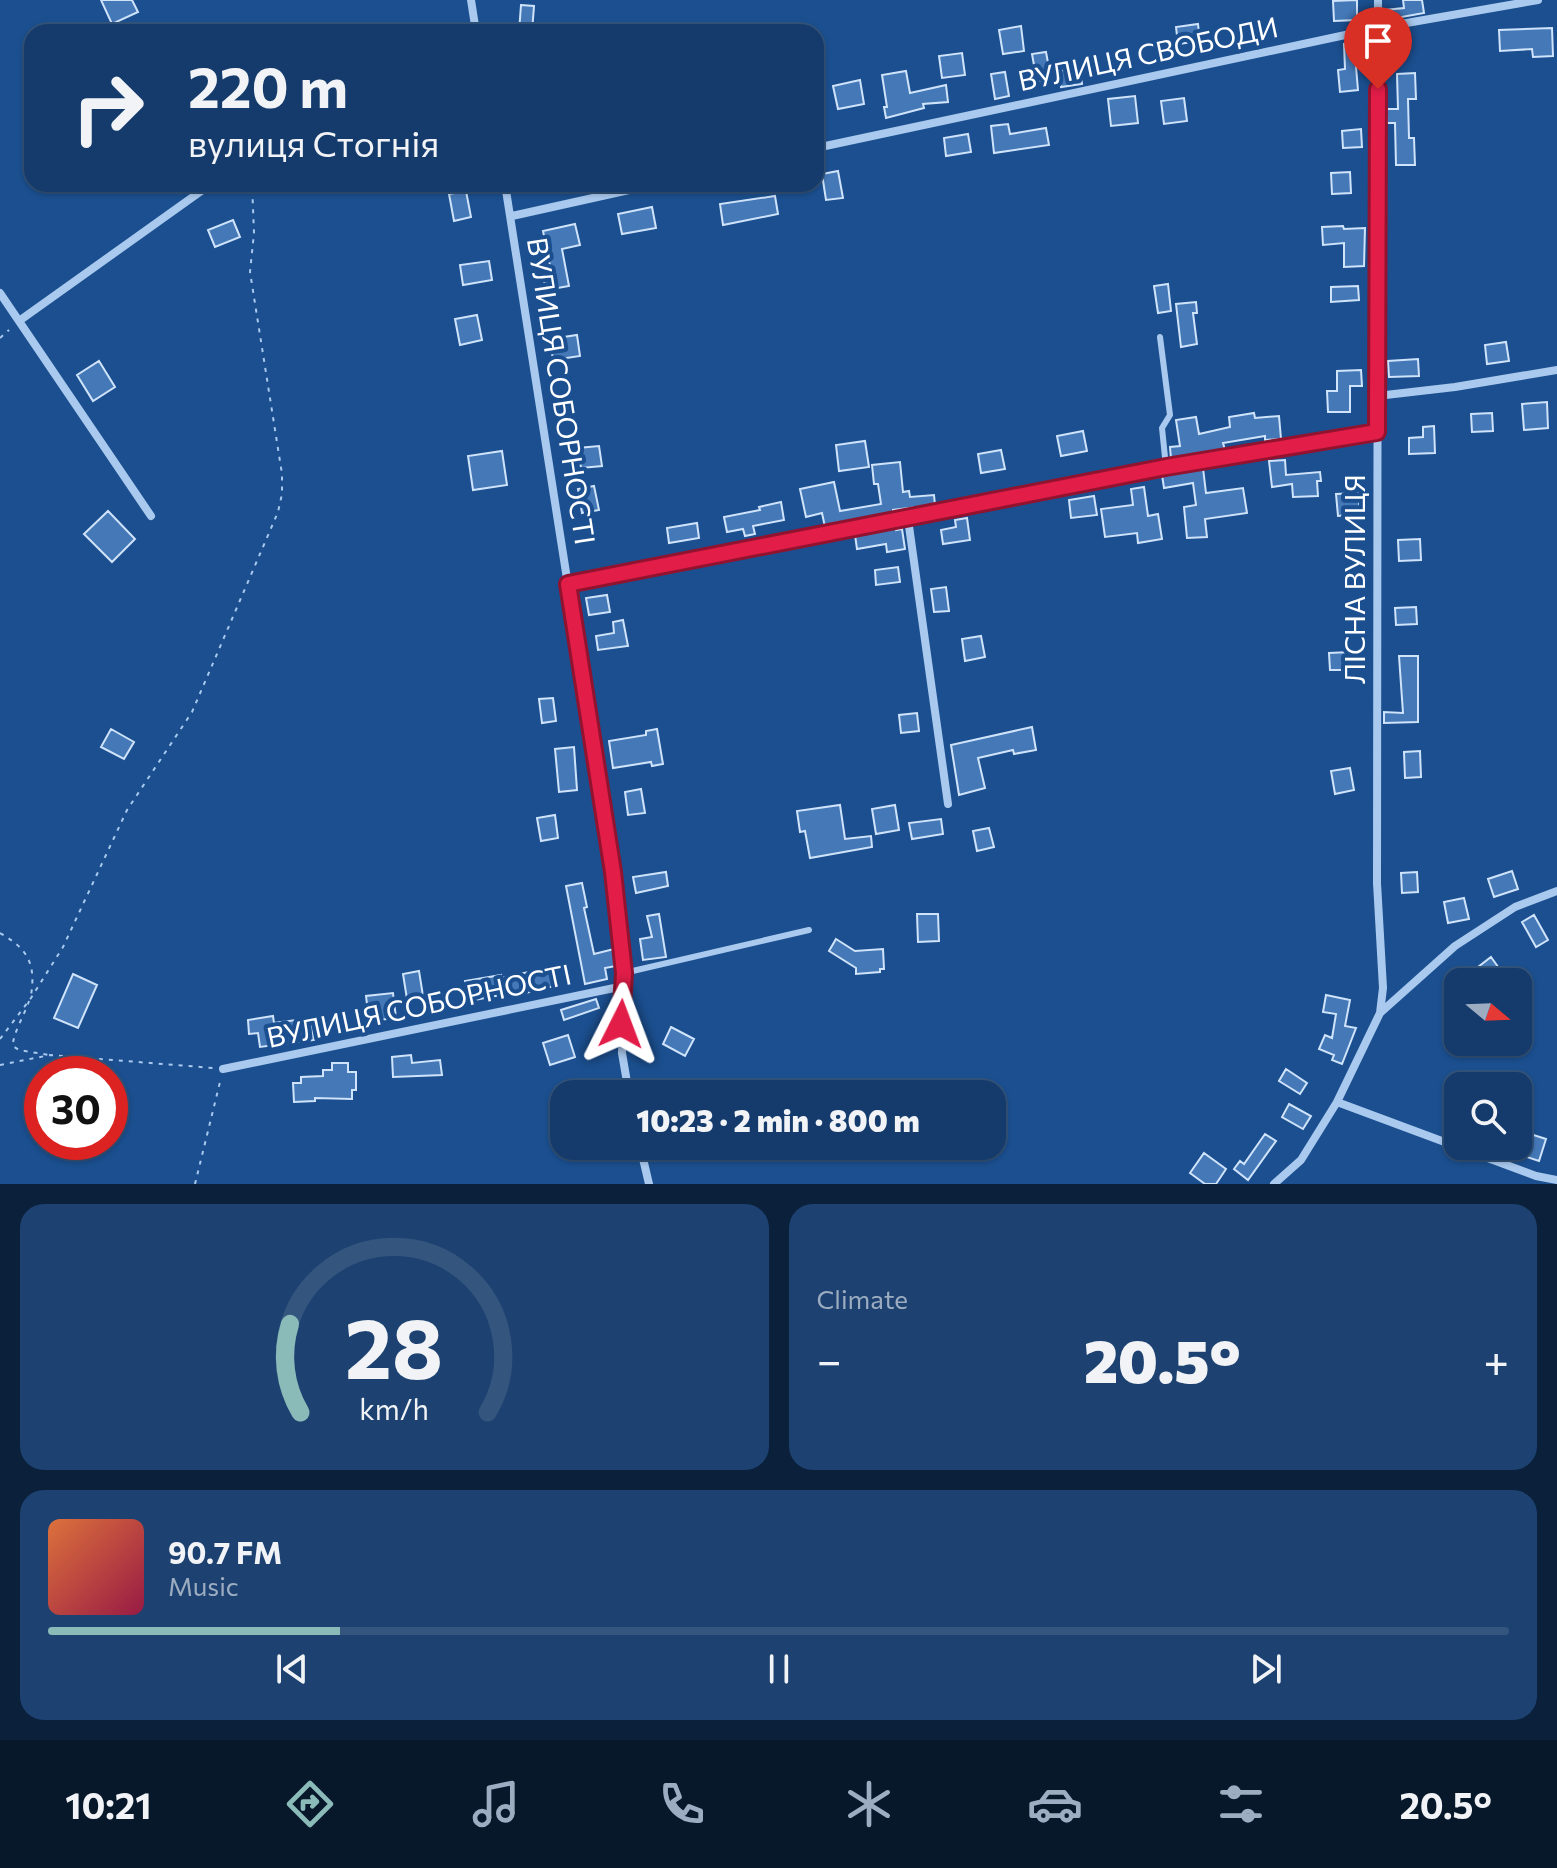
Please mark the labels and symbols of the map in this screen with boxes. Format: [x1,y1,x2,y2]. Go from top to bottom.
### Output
pin [1344,7,1412,89]
street label: ВУЛИЦЯ СВОБОДИ [1015,9,1281,97]
street label: ВУЛИЦЯ СОБОРНОСТІ [521,235,603,547]
street label: ЛІСНА ВУЛИЦЯ [1337,474,1371,684]
street label: ВУЛИЦЯ СОБОРНОСТІ [263,956,574,1054]
north arrow [1444,968,1532,1056]
position arrow [579,982,663,1066]
speed limit sign: 30 [24,1056,128,1160]

